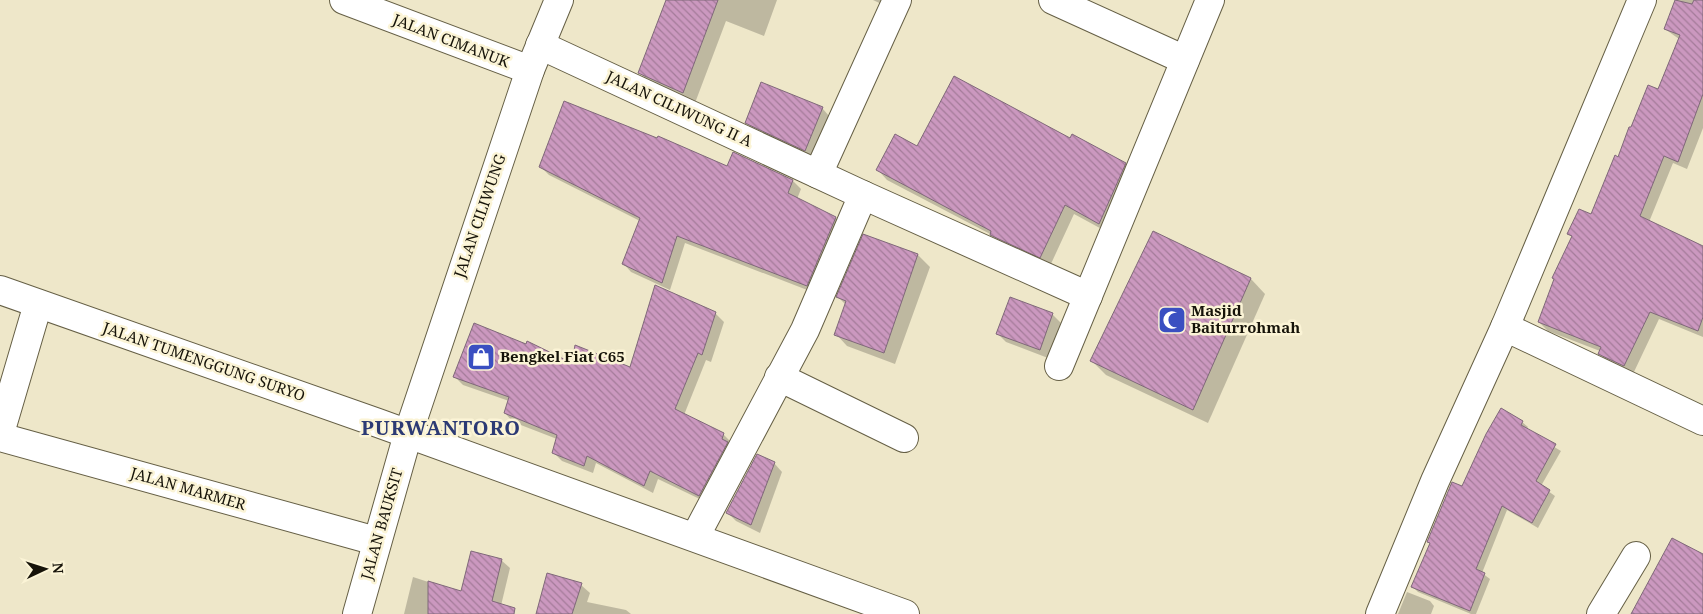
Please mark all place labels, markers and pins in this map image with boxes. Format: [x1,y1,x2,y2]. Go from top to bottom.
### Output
place label: Masjid Baiturrohmah [1191,300,1300,337]
mosque icon: Masjid Baiturrohmah [1157,305,1187,335]
shop icon: Bengkel Fiat C65 [466,342,496,372]
place label: Bengkel Fiat C65 [500,346,625,366]

